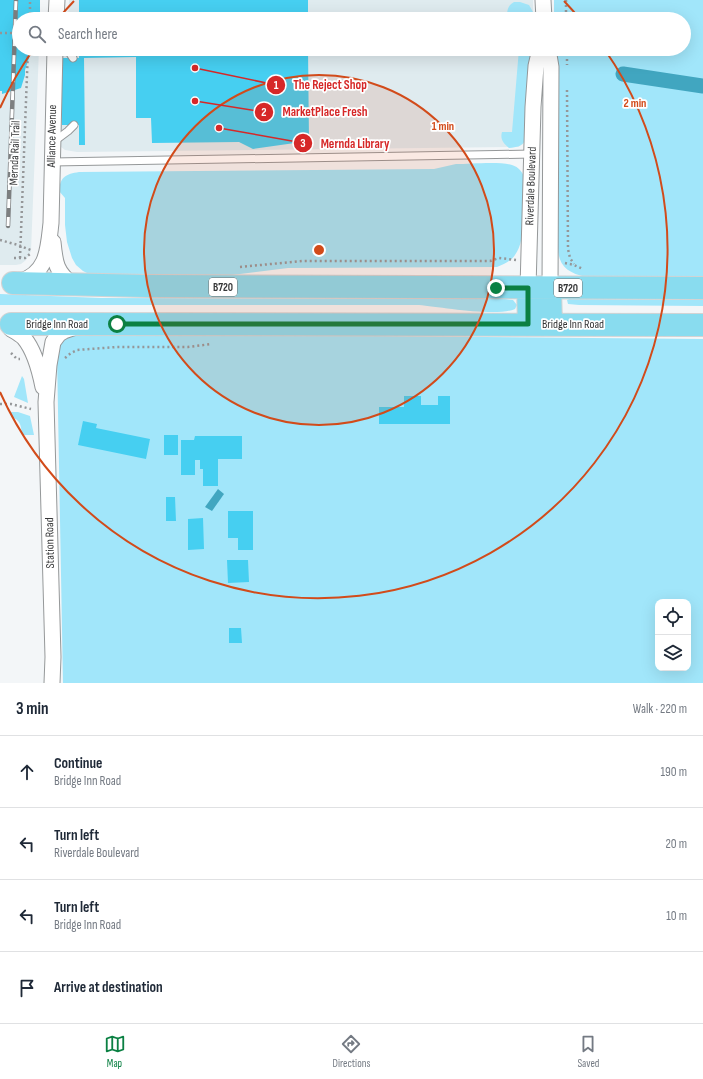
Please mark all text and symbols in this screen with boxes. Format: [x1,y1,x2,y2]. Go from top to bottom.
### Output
search box [12,12,691,56]
icon: search [26,23,48,45]
text: Search here [58,25,118,44]
callout: The Reject Shop [266,72,375,97]
text: The Reject Shop [293,77,367,93]
text: 1 [274,78,279,93]
text: 2 min [624,96,646,111]
callout: MarketPlace Fresh [254,99,375,124]
street label: Alliance Avenue [44,104,60,169]
text: MarketPlace Fresh [283,104,368,120]
text: 2 [261,105,267,120]
text: 1 min [432,119,454,134]
street label: Mernda Rail Trail [6,120,24,186]
callout: Mernda Library [293,131,398,156]
text: 3 [300,136,306,151]
text: Mernda Library [321,136,390,152]
street label: Riverdale Boulevard [522,146,540,226]
centre of rings [312,243,326,257]
road number: B720 [209,278,237,296]
route end [487,279,505,297]
road number: B720 [554,279,582,297]
route start [108,315,126,333]
street label: Bridge Inn Road [26,317,88,332]
street label: Bridge Inn Road [542,317,604,332]
street label: Station Road [42,517,58,569]
map controls [655,599,691,671]
button: locate [655,599,691,635]
button: layers [655,635,691,671]
text: 3 min [16,699,49,719]
text: Walk · 220 m [633,701,687,717]
text: Continue [54,754,103,773]
icon: ahead [16,761,38,783]
text: 190 m [660,764,687,780]
text: Bridge Inn Road [54,773,121,789]
text: Turn left [54,826,99,845]
icon: left [16,833,38,855]
text: 20 m [665,836,687,852]
text: Riverdale Boulevard [54,845,139,861]
text: Turn left [54,898,99,917]
icon: left [16,905,38,927]
text: 10 m [666,908,687,924]
text: Bridge Inn Road [54,917,121,933]
icon: arrive [16,977,38,999]
text: Arrive at destination [54,978,163,997]
tab: Map [104,1033,126,1070]
tab: Directions [333,1033,370,1070]
tab: Saved [577,1033,599,1070]

